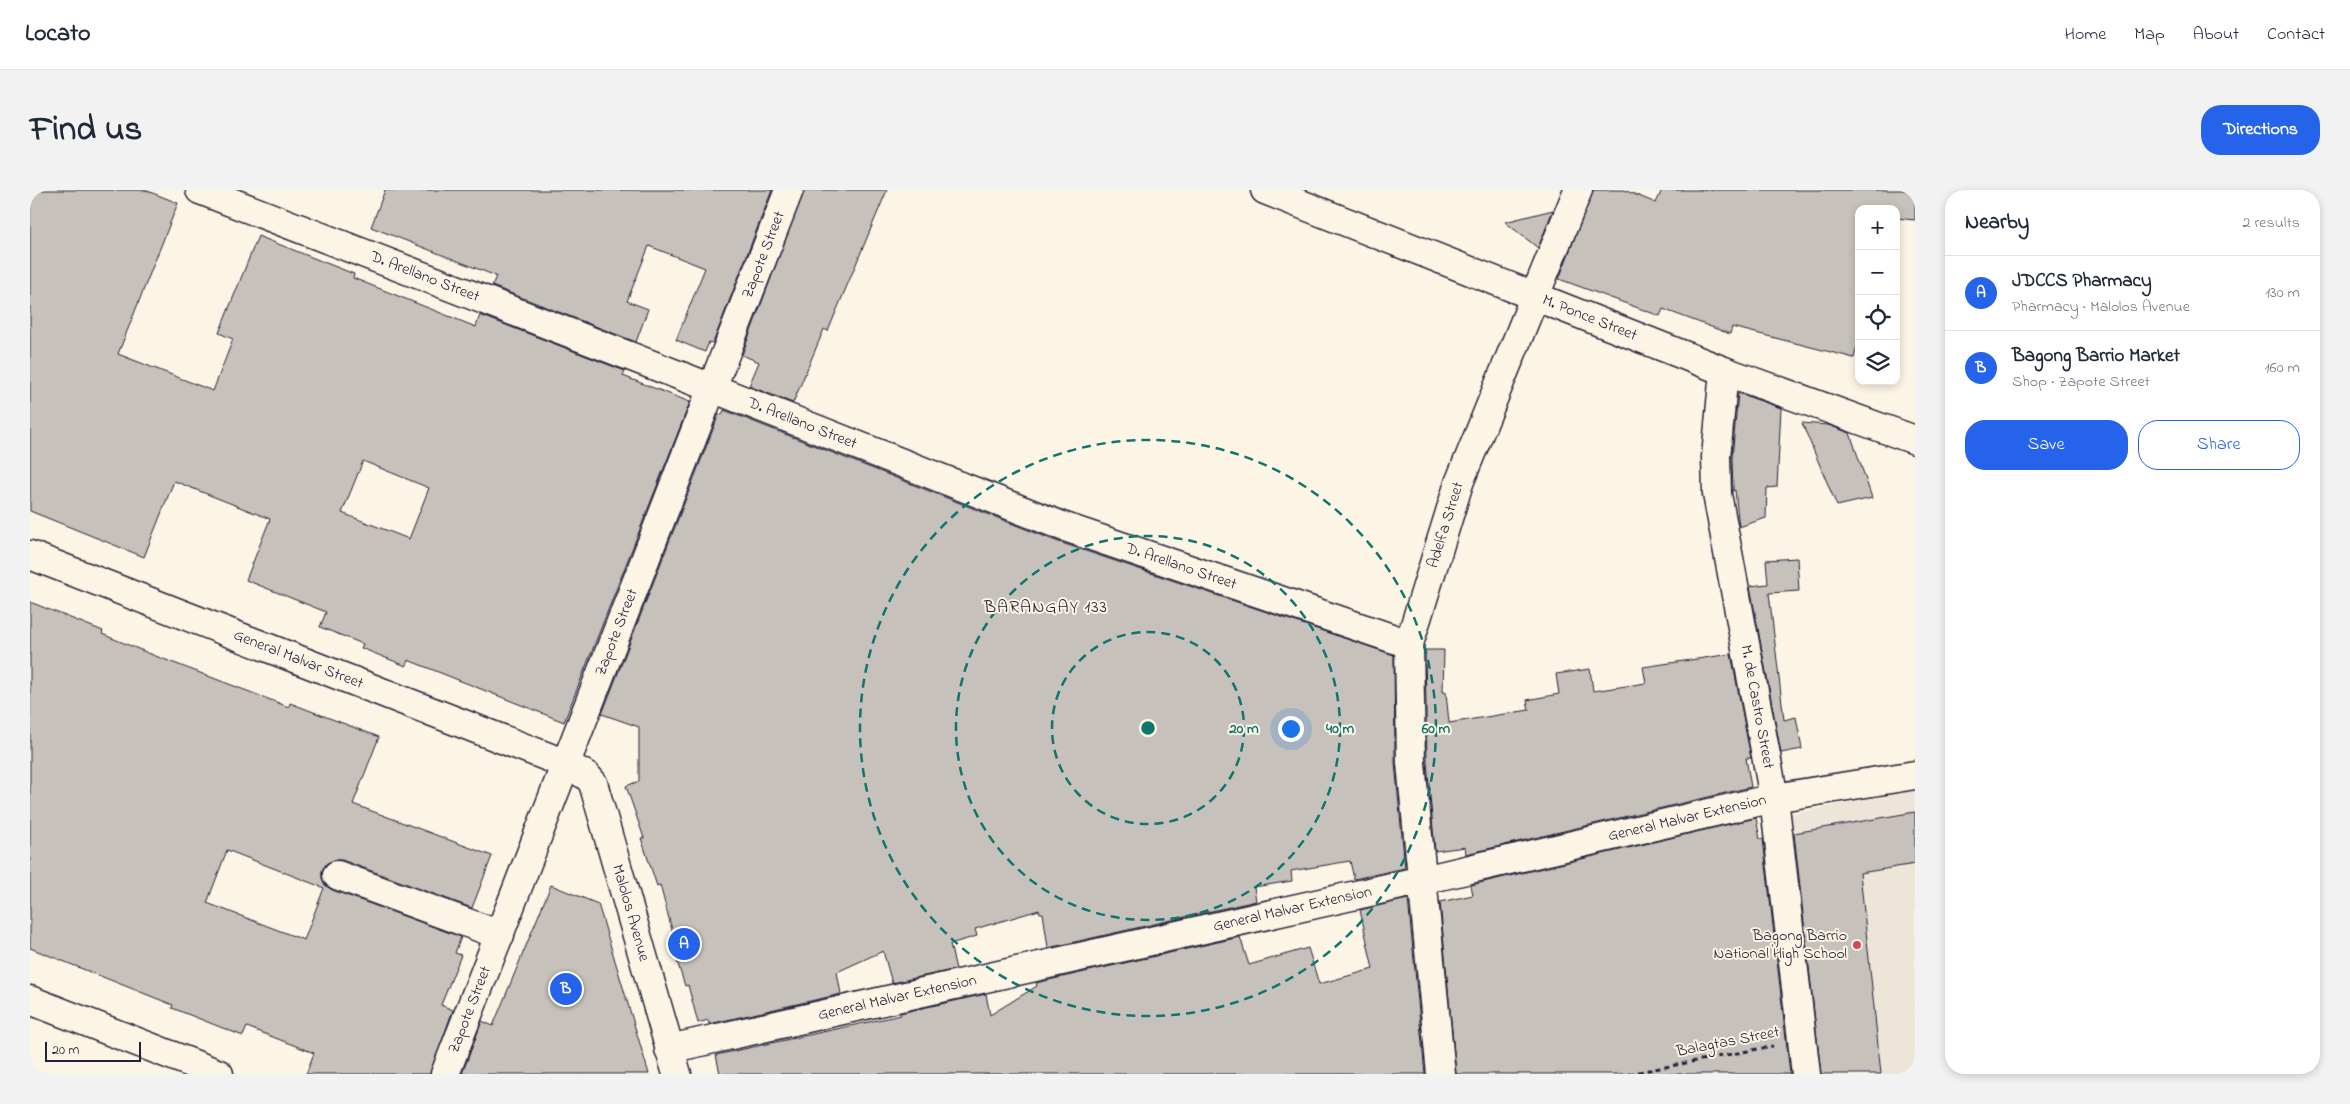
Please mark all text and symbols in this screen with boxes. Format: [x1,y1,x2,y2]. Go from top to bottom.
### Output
text: Locato [25,17,91,52]
text: Home [2065,22,2106,48]
text: Map [2134,22,2165,48]
text: About [2193,22,2239,48]
text: Contact [2267,22,2325,48]
text: Find us [30,105,142,156]
button: Directions [2201,105,2320,155]
map controls [1855,205,1900,385]
button: + [1855,205,1900,250]
street label: Zapote Street [736,207,792,302]
text: Nearby [1965,208,2029,238]
text: 2 results [2242,211,2300,235]
street label: D. Arellano Street [366,245,484,309]
button: − [1855,250,1900,295]
text: JDCCS Pharmacy [2012,268,2152,295]
text: A [1976,281,1986,305]
text: 130 m [2265,281,2300,305]
street label: M. Ponce Street [1539,288,1641,348]
button: locate [1855,295,1900,340]
text: Pharmacy · Malolos Avenue [2012,295,2190,319]
button: layers [1855,340,1900,385]
text: Bagong Barrio Market [2012,343,2180,370]
text: B [1976,356,1986,380]
text: 160 m [2265,356,2300,380]
text: Shop · Zapote Street [2012,370,2150,394]
street label: D. Arellano Street [743,391,861,456]
button: Save [1965,420,2128,470]
button: Share [2138,420,2300,470]
street label: Adelfa Street [1421,478,1471,571]
street label: D. Arellano Street [1122,536,1240,597]
street label: Zapote Street [589,585,645,679]
district label: BARANGAY 133 [983,595,1108,621]
street label: General Malvar Street [230,623,367,696]
street label: M. de Castro Street [1734,643,1780,772]
your location [1278,716,1304,742]
text: 20 m [1228,718,1259,740]
text: 40 m [1325,718,1354,740]
text: 60 m [1421,718,1451,740]
centre of rings [1139,719,1157,737]
street label: General Malvar Extension [1606,788,1769,848]
street label: Malolos Avenue [605,862,656,965]
street label: General Malvar Extension [1211,880,1374,939]
place label: Bagong Barrio National High School [1714,924,1847,966]
pin: A [668,925,700,963]
marker: Bagong Barrio National High School [1851,939,1863,951]
street label: Zapote Street [442,962,498,1057]
street label: General Malvar Extension [816,968,979,1027]
pin: B [550,970,582,1008]
street label: Balagtas Street [1673,1020,1782,1064]
scale bar [45,1039,141,1062]
text: 20 m [52,1040,79,1061]

